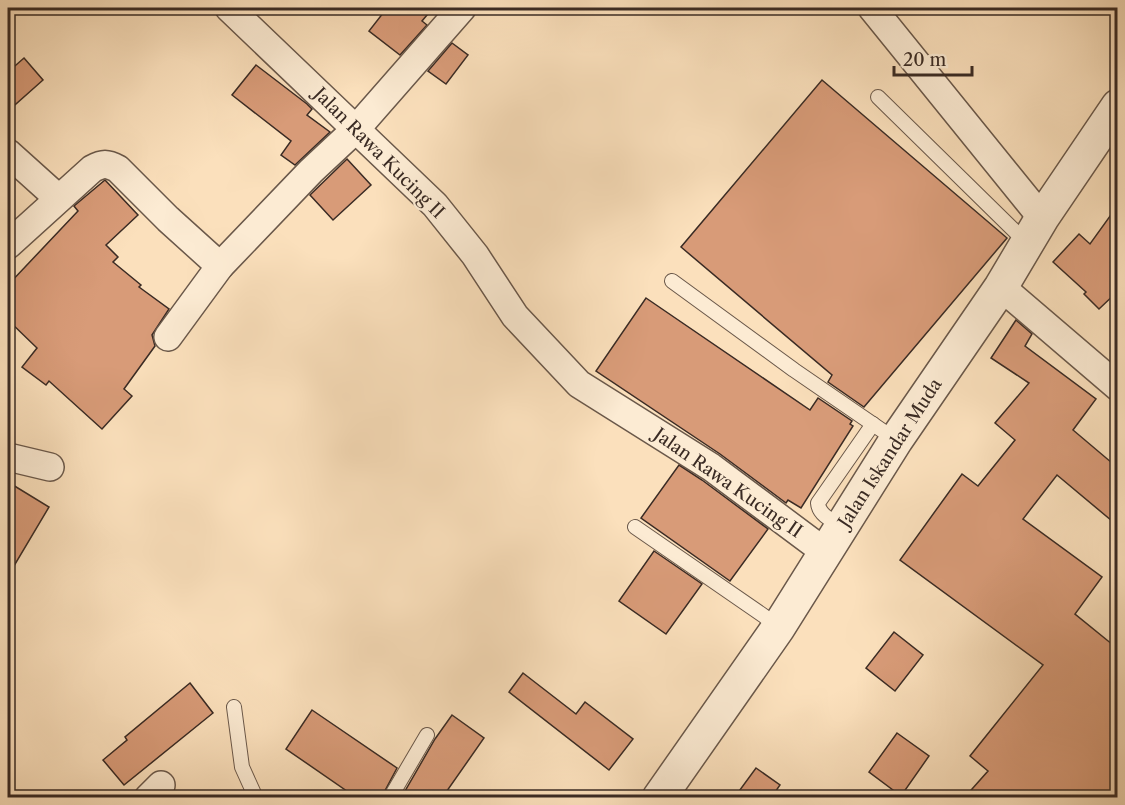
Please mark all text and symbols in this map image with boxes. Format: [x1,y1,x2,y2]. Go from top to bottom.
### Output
scale bar [894,39,972,77]
text: 20 m [903,49,947,71]
street label: Jalan Rawa Kucing II [307,81,449,223]
street label: Jalan Iskandar Muda [832,374,947,534]
street label: Jalan Rawa Kucing II [647,422,807,543]

